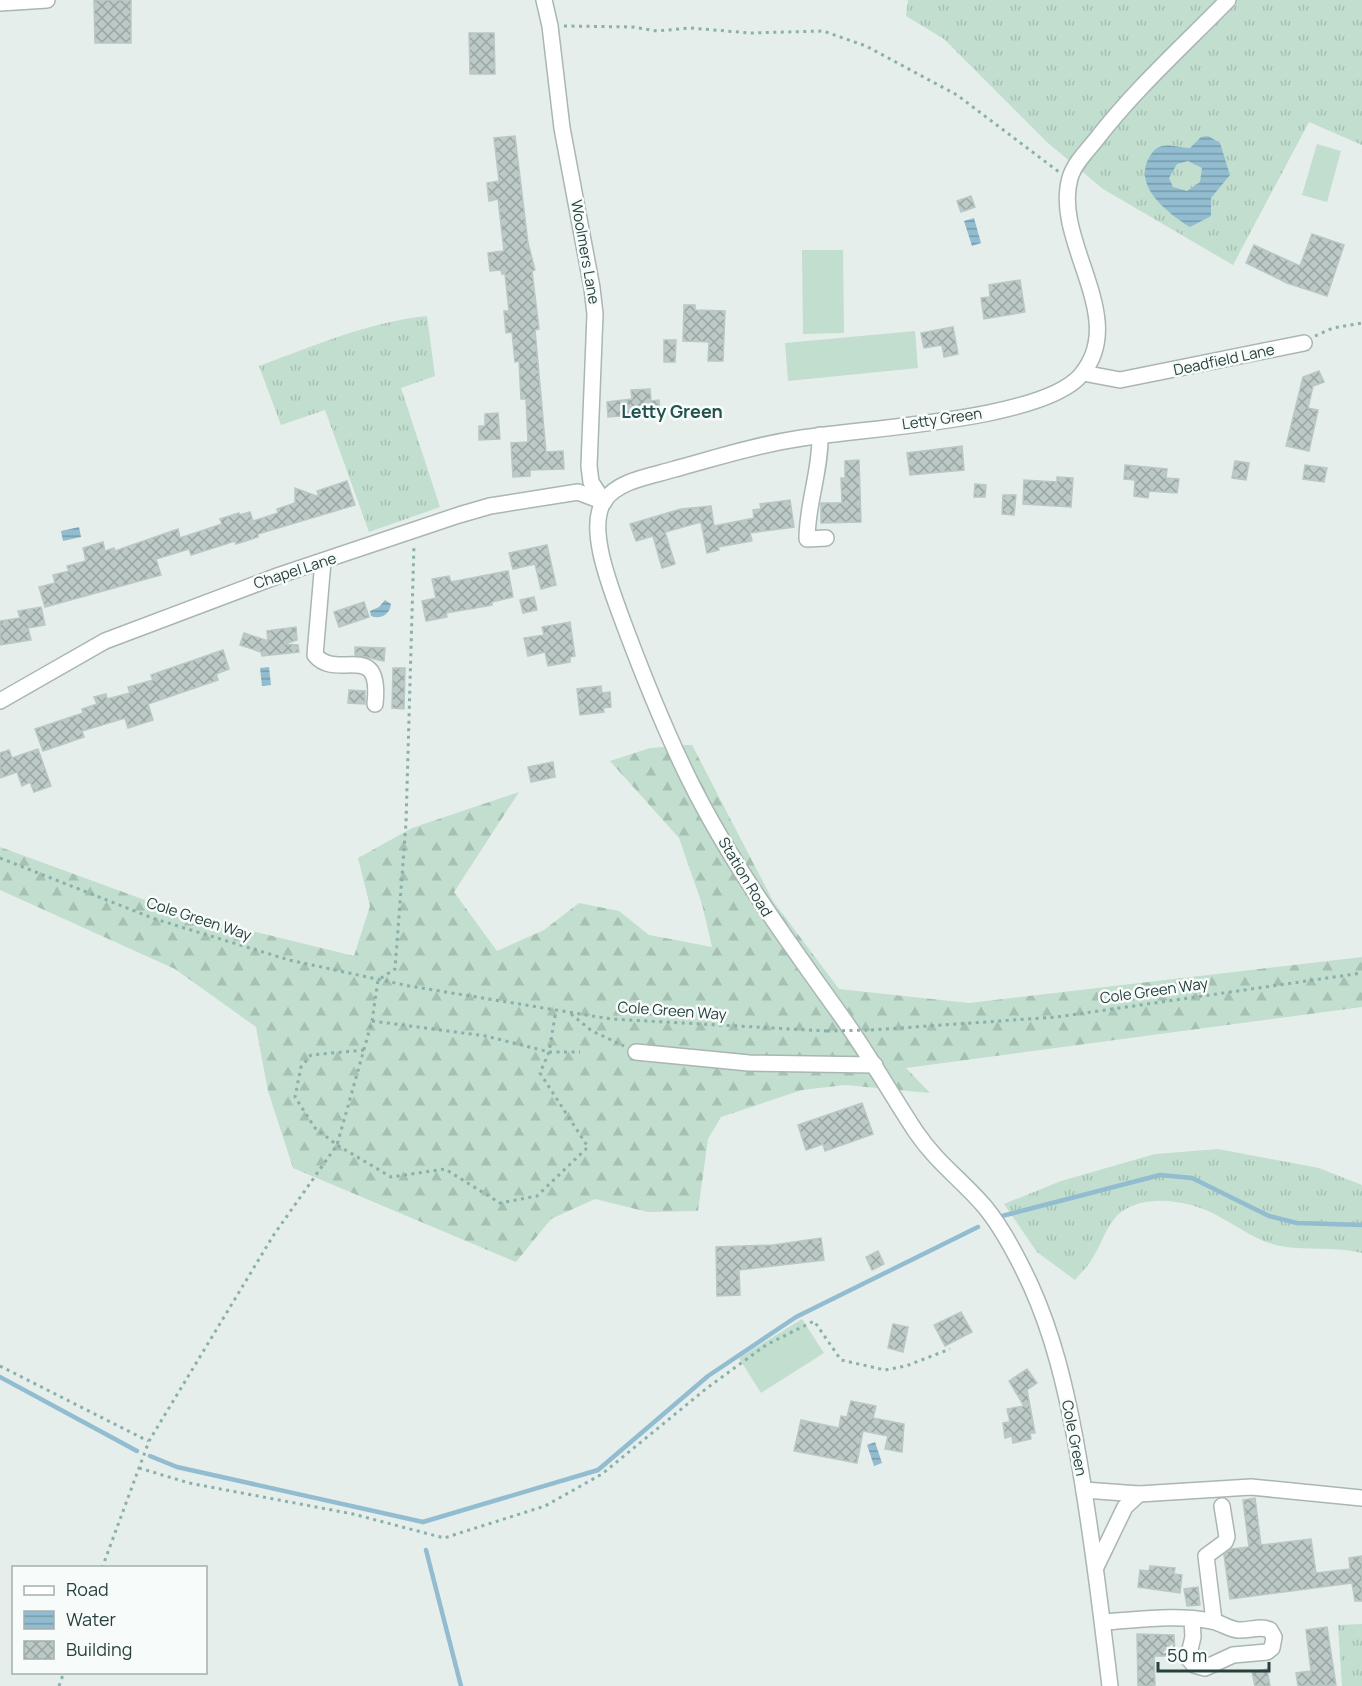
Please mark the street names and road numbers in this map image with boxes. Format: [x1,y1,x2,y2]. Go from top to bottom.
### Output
street label: Woolmers Lane [566,198,605,306]
street label: Deadfield Lane [1171,339,1277,380]
street label: Letty Green [901,402,983,435]
street label: Chapel Lane [251,547,339,594]
street label: Station Road [713,833,777,920]
street label: Cole Green Way [144,892,254,945]
street label: Cole Green Way [1098,973,1209,1008]
street label: Cole Green Way [617,996,727,1025]
street label: Cole Green [1057,1398,1092,1478]

